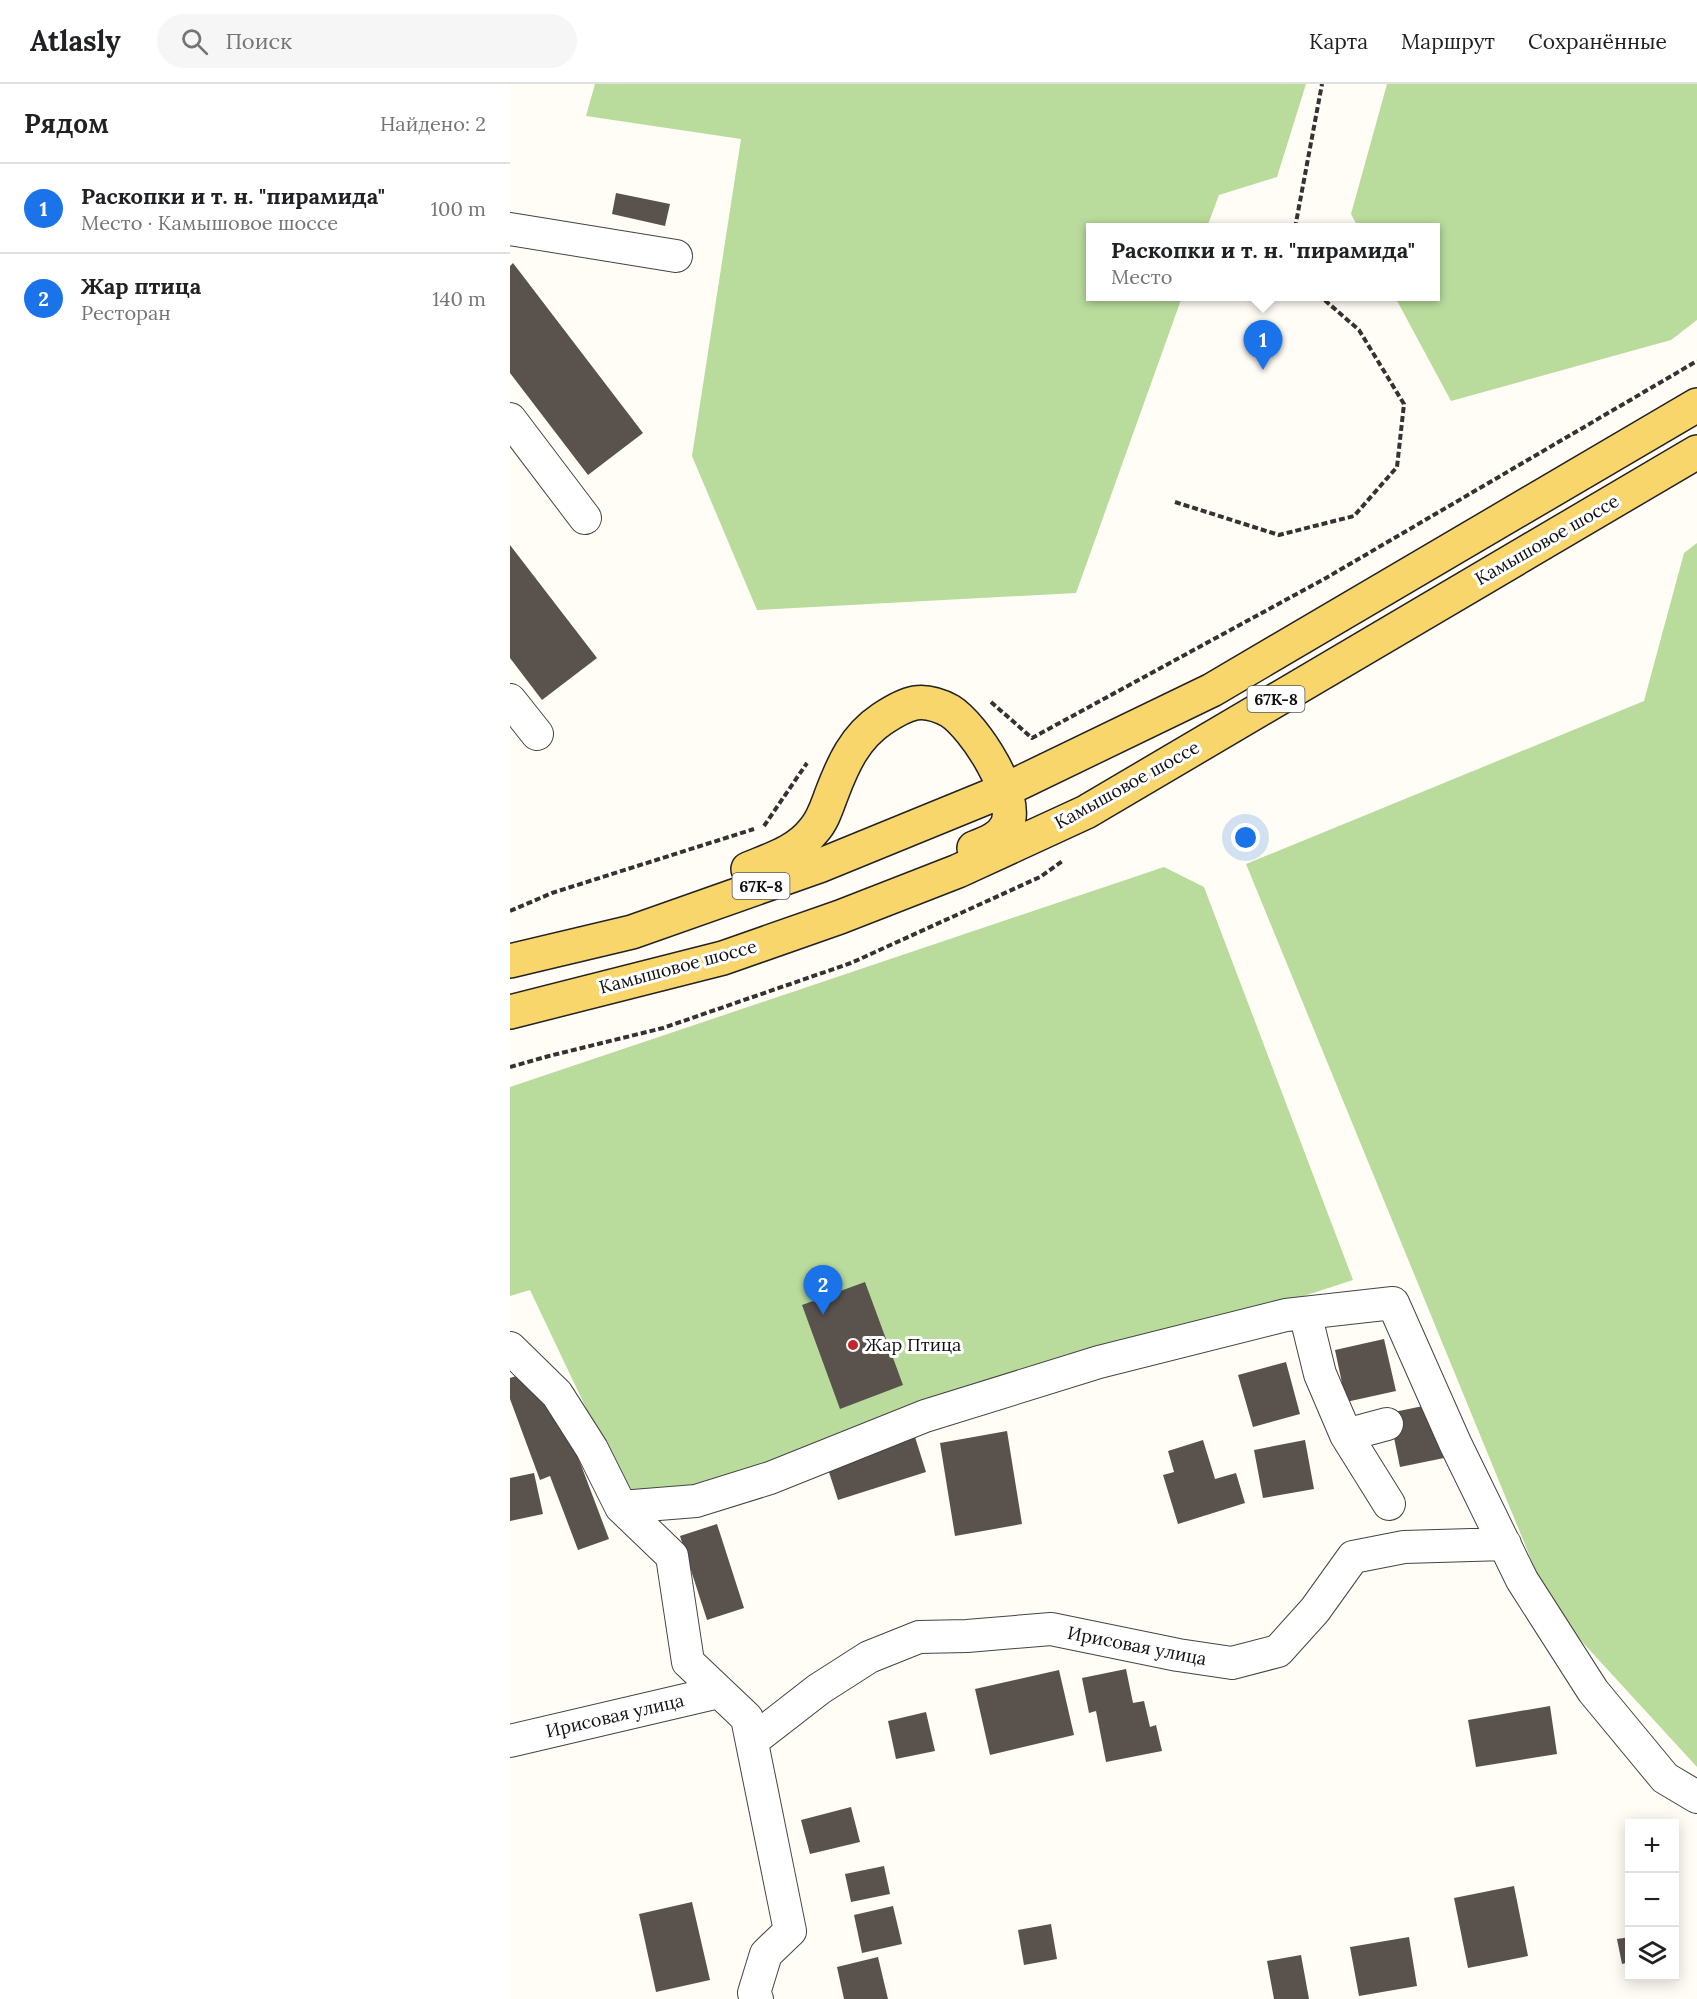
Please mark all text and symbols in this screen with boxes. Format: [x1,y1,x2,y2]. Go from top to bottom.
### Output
search box [157,14,577,68]
text: Atlasly [30,23,121,59]
icon: search [178,25,211,58]
text: Поиск [226,27,292,55]
text: Карта [1309,28,1368,55]
text: Маршрут [1401,28,1495,55]
text: Сохранённые [1528,28,1667,55]
text: Рядом [24,107,109,140]
text: Найдено: 2 [380,111,486,136]
text: Раскопки и т. н. "пирамида" [81,182,385,210]
text: 1 [39,196,48,221]
text: 100 m [431,196,486,221]
text: Место · Камышовое шоссе [81,210,338,235]
popup [1086,223,1440,301]
text: Раскопки и т. н. "пирамида" [1111,236,1415,264]
text: Место [1111,264,1172,289]
text: Жар птица [81,272,201,300]
text: 2 [38,286,49,311]
text: 140 m [432,286,486,311]
text: Ресторан [81,300,171,325]
pin: 1 [1244,320,1282,370]
street label: Камышовое шоссе [1471,489,1623,590]
road number: 67К-8 [1248,686,1305,712]
street label: Камышовое шоссе [1050,735,1204,834]
your location [1231,823,1260,852]
road number: 67К-8 [732,873,790,899]
street label: Камышовое шоссе [597,934,759,999]
pin: 2 [804,1266,842,1315]
place label: Жар Птица [865,1333,961,1356]
marker: Жар Птица [846,1338,860,1352]
street label: Ирисовая улица [1066,1621,1209,1670]
street label: Ирисовая улица [543,1688,686,1743]
map controls [1625,1819,1679,1981]
button: + [1625,1819,1679,1873]
button: − [1625,1873,1679,1927]
button: layers [1625,1927,1679,1981]

